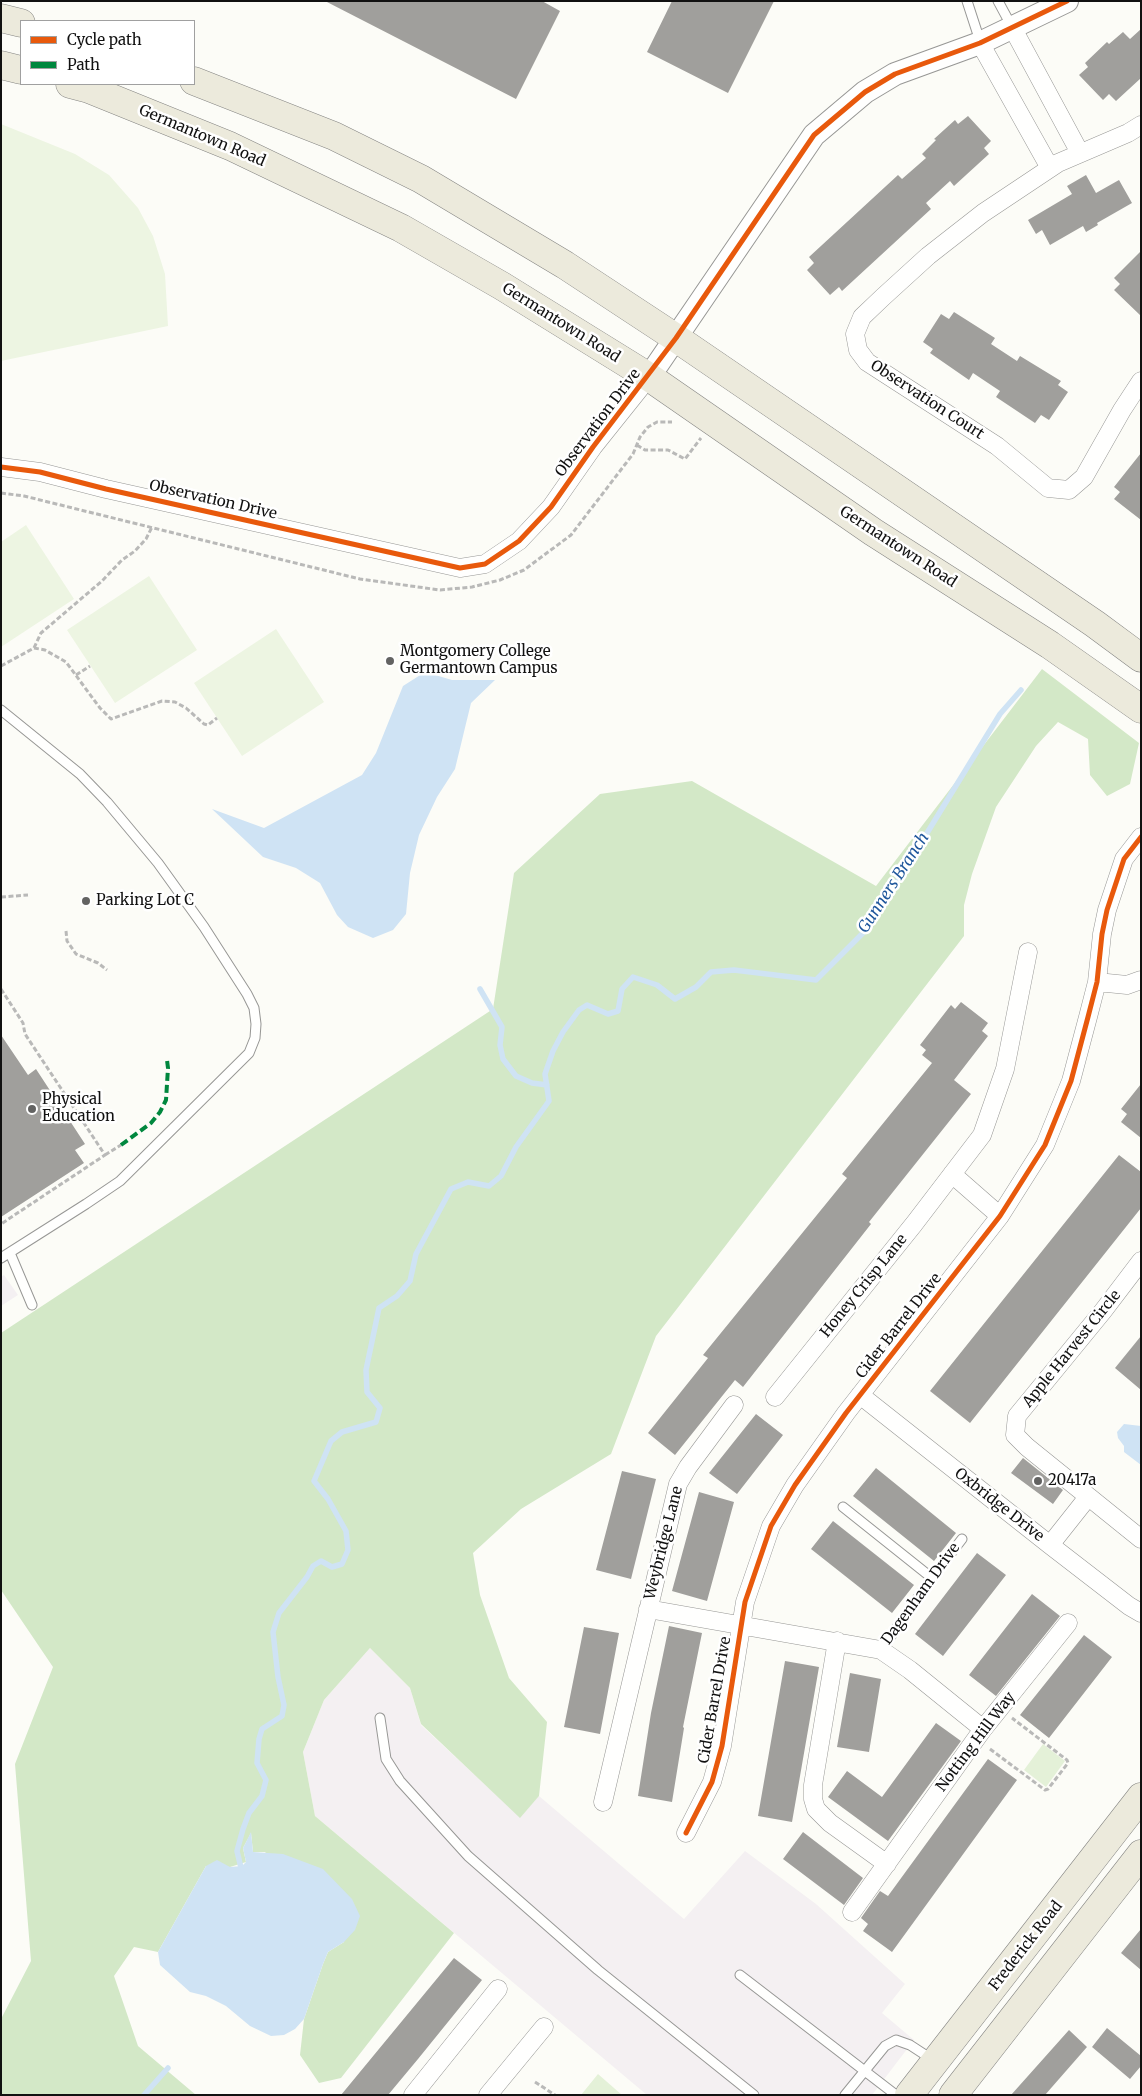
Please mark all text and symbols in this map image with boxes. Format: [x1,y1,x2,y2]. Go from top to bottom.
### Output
legend [20,20,195,85]
text: Cycle path [67,30,142,49]
text: Path [67,55,100,74]
street label: Germantown Road [136,101,268,171]
street label: Germantown Road [499,279,623,367]
street label: Observation Court [867,357,987,443]
street label: Observation Drive [552,365,644,481]
street label: Observation Drive [147,477,279,523]
street label: Germantown Road [836,503,960,591]
place label: Montgomery College Germantown Campus [400,643,558,678]
marker: Montgomery College Germantown Campus [384,655,396,667]
water label: Gunners Branch [855,829,933,937]
place label: Parking Lot C [96,892,194,910]
marker: Parking Lot C [80,895,92,907]
place label: Physical Education [42,1091,115,1126]
marker: Physical Education [26,1103,38,1115]
street label: Honey Crisp Lane [817,1231,911,1341]
street label: Cider Barrel Drive [852,1270,946,1382]
street label: Apple Harvest Circle [1019,1287,1125,1411]
street label: Oxbridge Drive [951,1465,1047,1545]
place label: 20417a [1048,1472,1096,1490]
marker: 20417a [1032,1475,1044,1487]
street label: Weybridge Lane [641,1484,687,1602]
street label: Dagenham Drive [878,1540,964,1648]
street label: Cider Barrel Drive [695,1635,735,1765]
street label: Notting Hill Way [933,1689,1019,1795]
street label: Frederick Road [985,1898,1067,1994]

